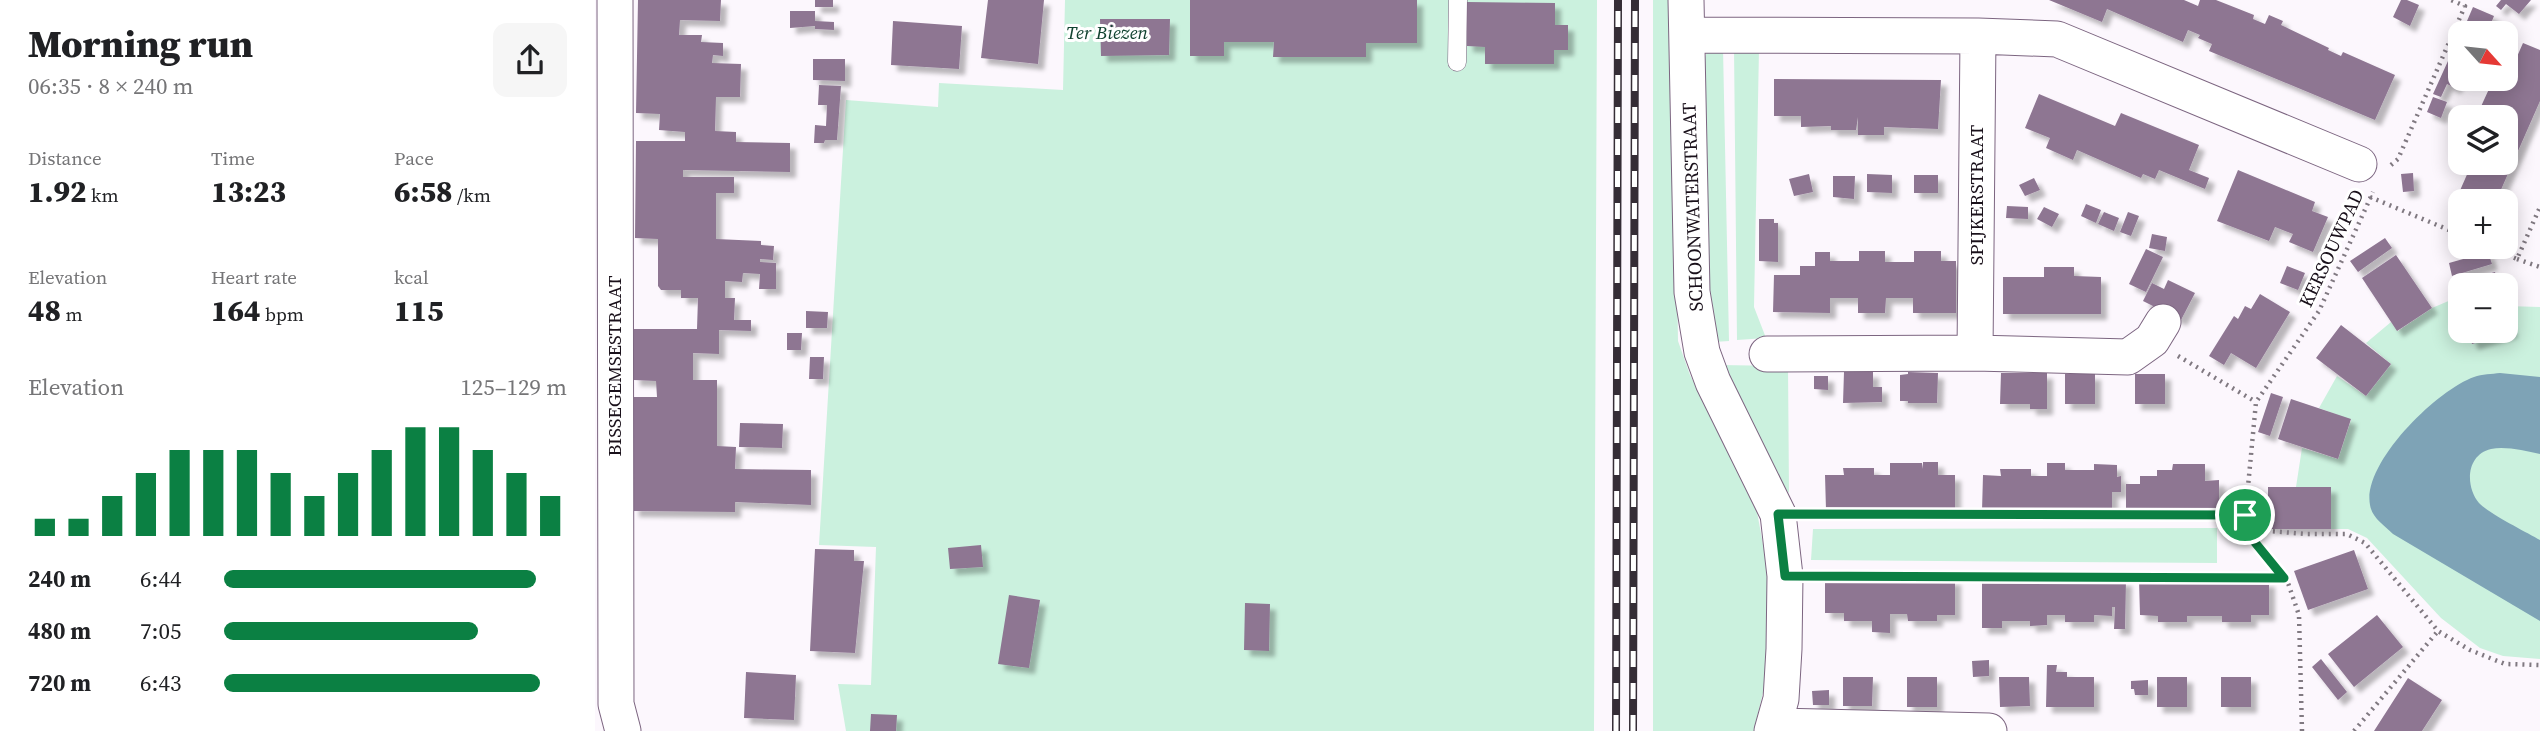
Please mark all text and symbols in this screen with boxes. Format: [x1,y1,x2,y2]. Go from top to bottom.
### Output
text: Morning run [28,18,253,70]
park label: Ter Biezen [1066,19,1148,45]
north arrow [2448,21,2518,91]
map controls [2448,21,2518,343]
button: share [493,23,567,97]
text: 06:35 · 8 × 240 m [28,70,194,102]
street label: SCHOONWATERSTRAAT [1675,102,1709,312]
button: layers [2448,105,2518,175]
street label: SPIJKERSTRAAT [1963,124,1989,265]
text: Distance [28,145,102,171]
text: Time [211,145,255,171]
text: Pace [394,145,434,171]
text: 1.92 [28,171,87,212]
text: 13:23 [211,171,286,212]
text: 6:58 [394,171,453,212]
text: km [87,182,119,208]
text: /km [453,182,491,208]
street label: KERSOUWPAD [2292,185,2370,311]
button: + [2448,189,2518,259]
text: Elevation [28,264,107,290]
text: Heart rate [211,264,297,290]
text: kcal [394,264,429,290]
button: − [2448,273,2518,343]
street label: BISSEGEMSESTRAAT [601,275,627,456]
text: 48 [28,290,61,331]
text: 164 [211,290,261,331]
text: 115 [394,290,444,331]
text: m [61,301,83,327]
text: bpm [261,301,304,327]
text: Elevation [28,371,124,403]
text: 125–129 m [460,371,567,403]
pin [2215,485,2275,545]
icon: arrive [2226,496,2264,534]
text: 240 m [28,563,91,595]
text: 6:44 [140,563,181,595]
text: 480 m [28,615,91,647]
text: 7:05 [140,615,181,647]
text: 720 m [28,667,91,699]
text: 6:43 [140,667,181,699]

